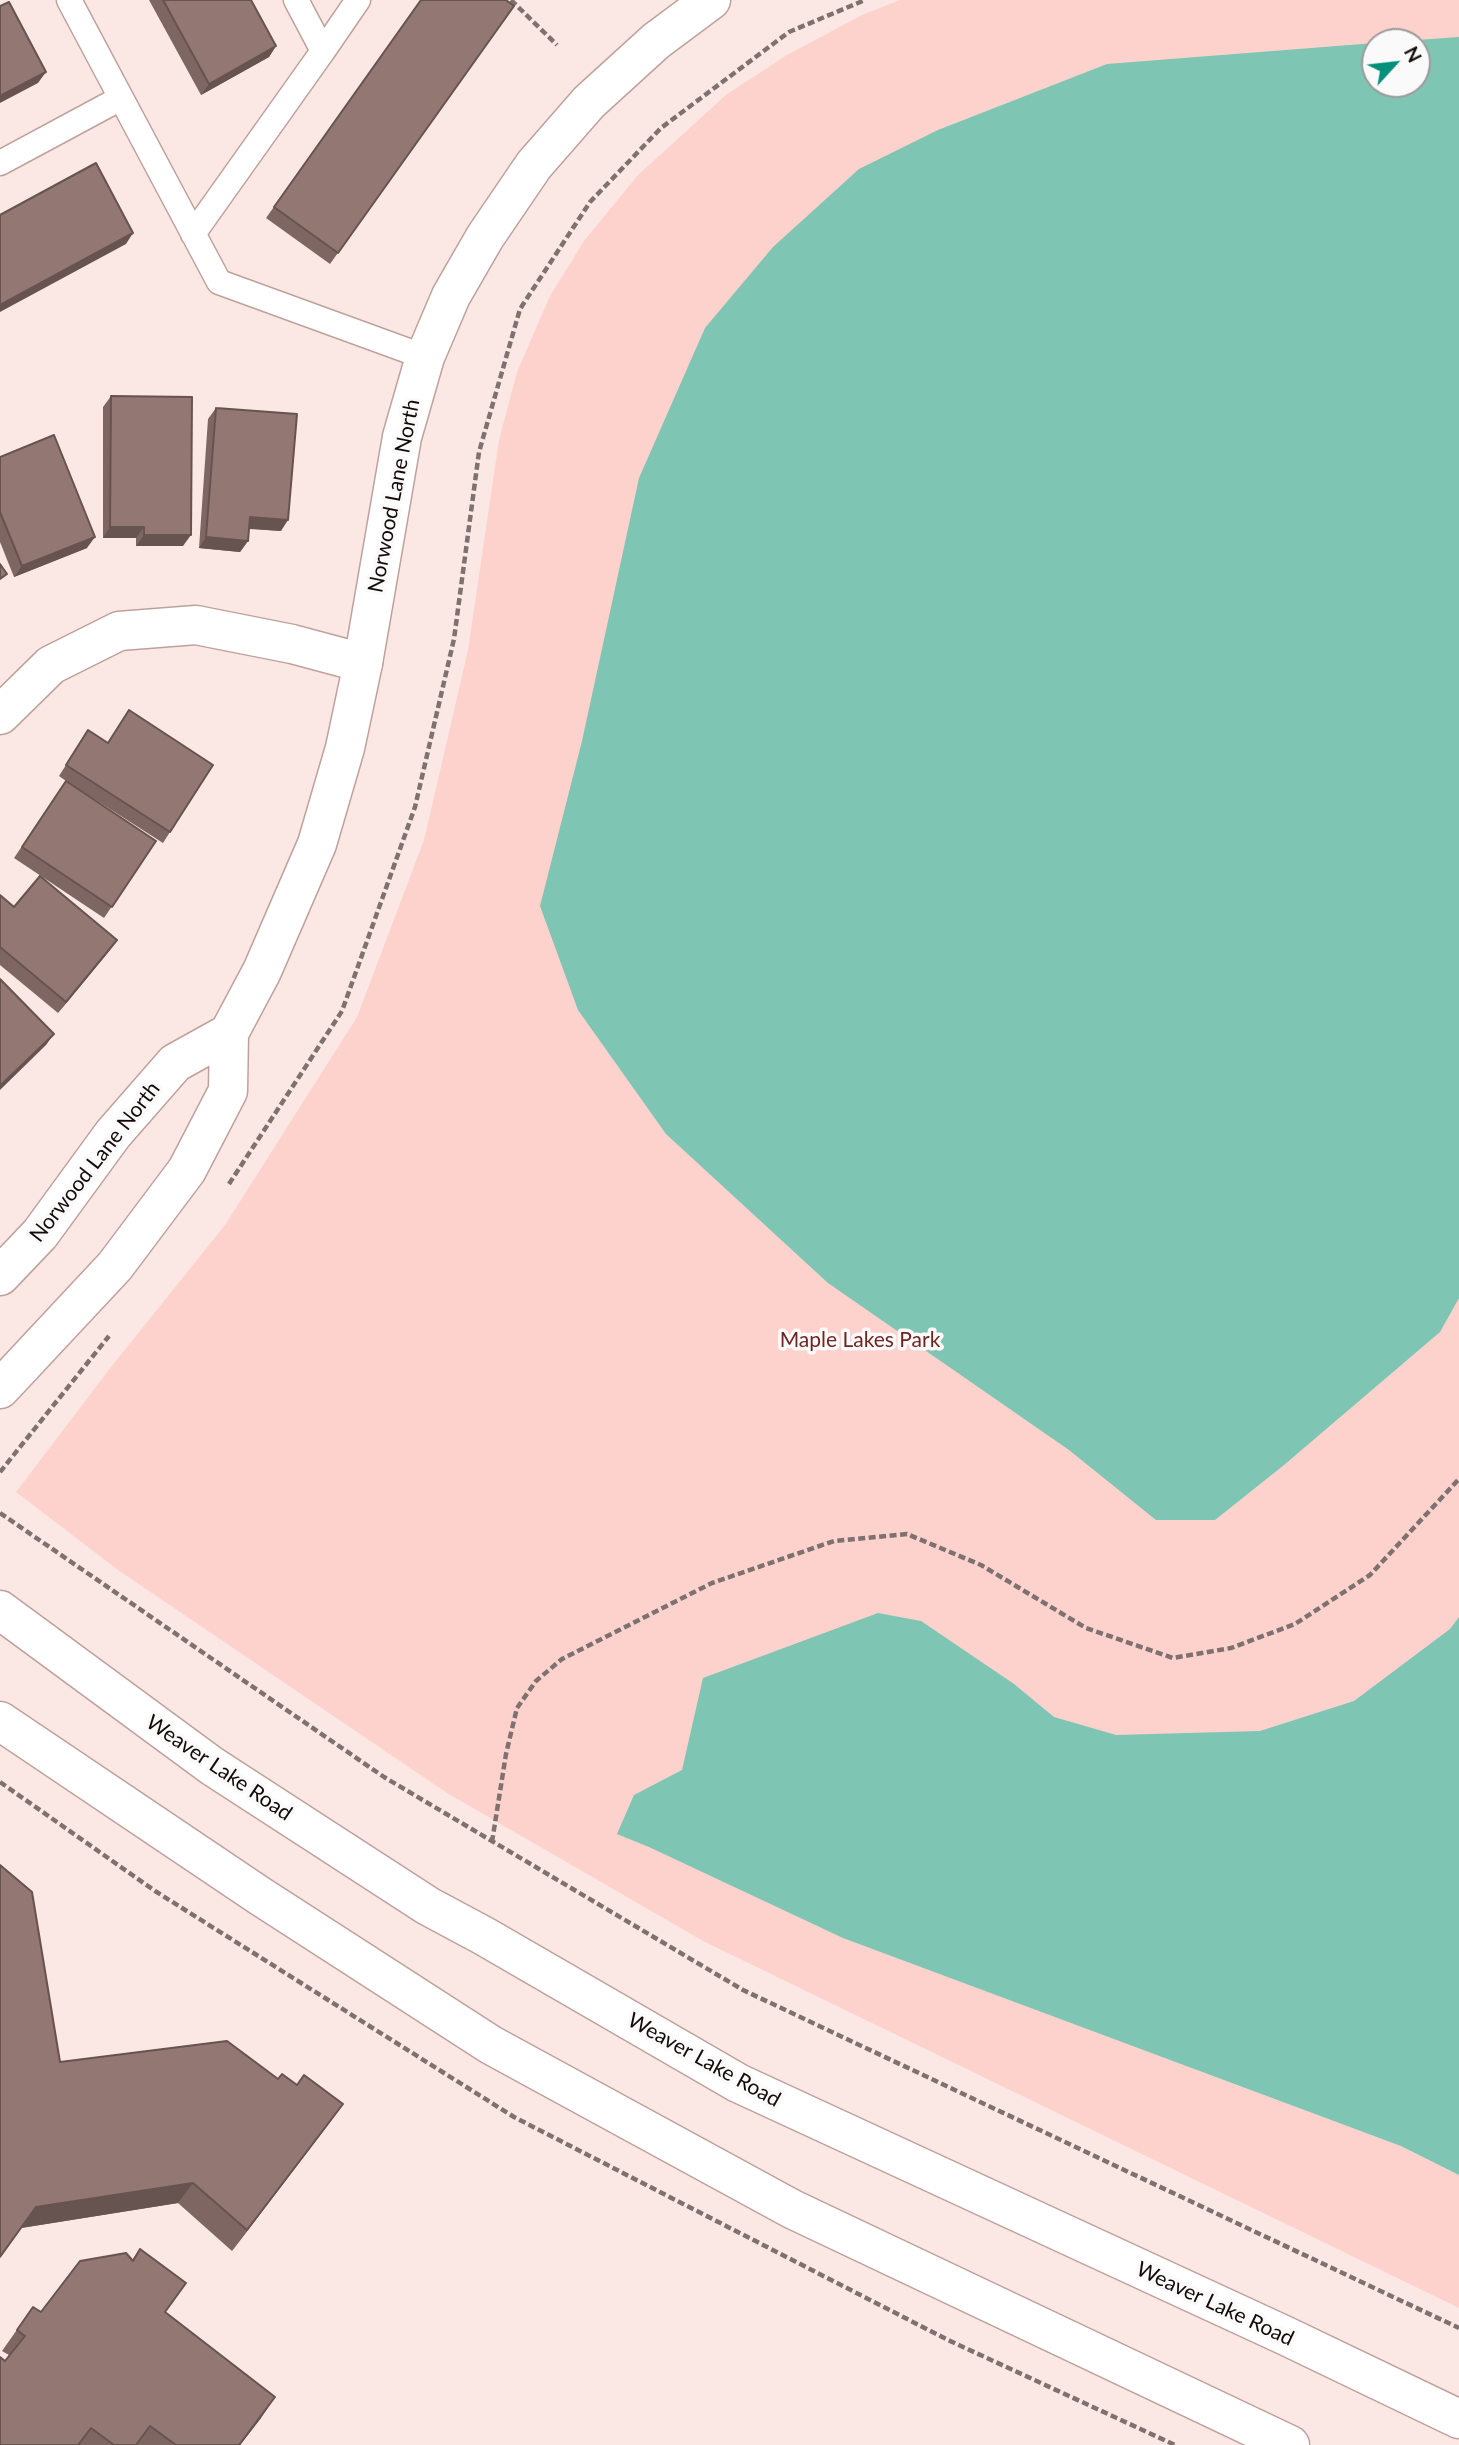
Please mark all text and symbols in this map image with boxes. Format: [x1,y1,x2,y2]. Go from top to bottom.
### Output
north arrow [1361,28,1431,98]
text: N [1400,42,1427,66]
street label: Norwood Lane North [363,397,425,595]
street label: Norwood Lane North [25,1077,165,1247]
park label: Maple Lakes Park [780,1327,940,1353]
street label: Weaver Lake Road [141,1710,297,1826]
street label: Weaver Lake Road [623,2008,785,2112]
street label: Weaver Lake Road [1132,2256,1298,2352]

